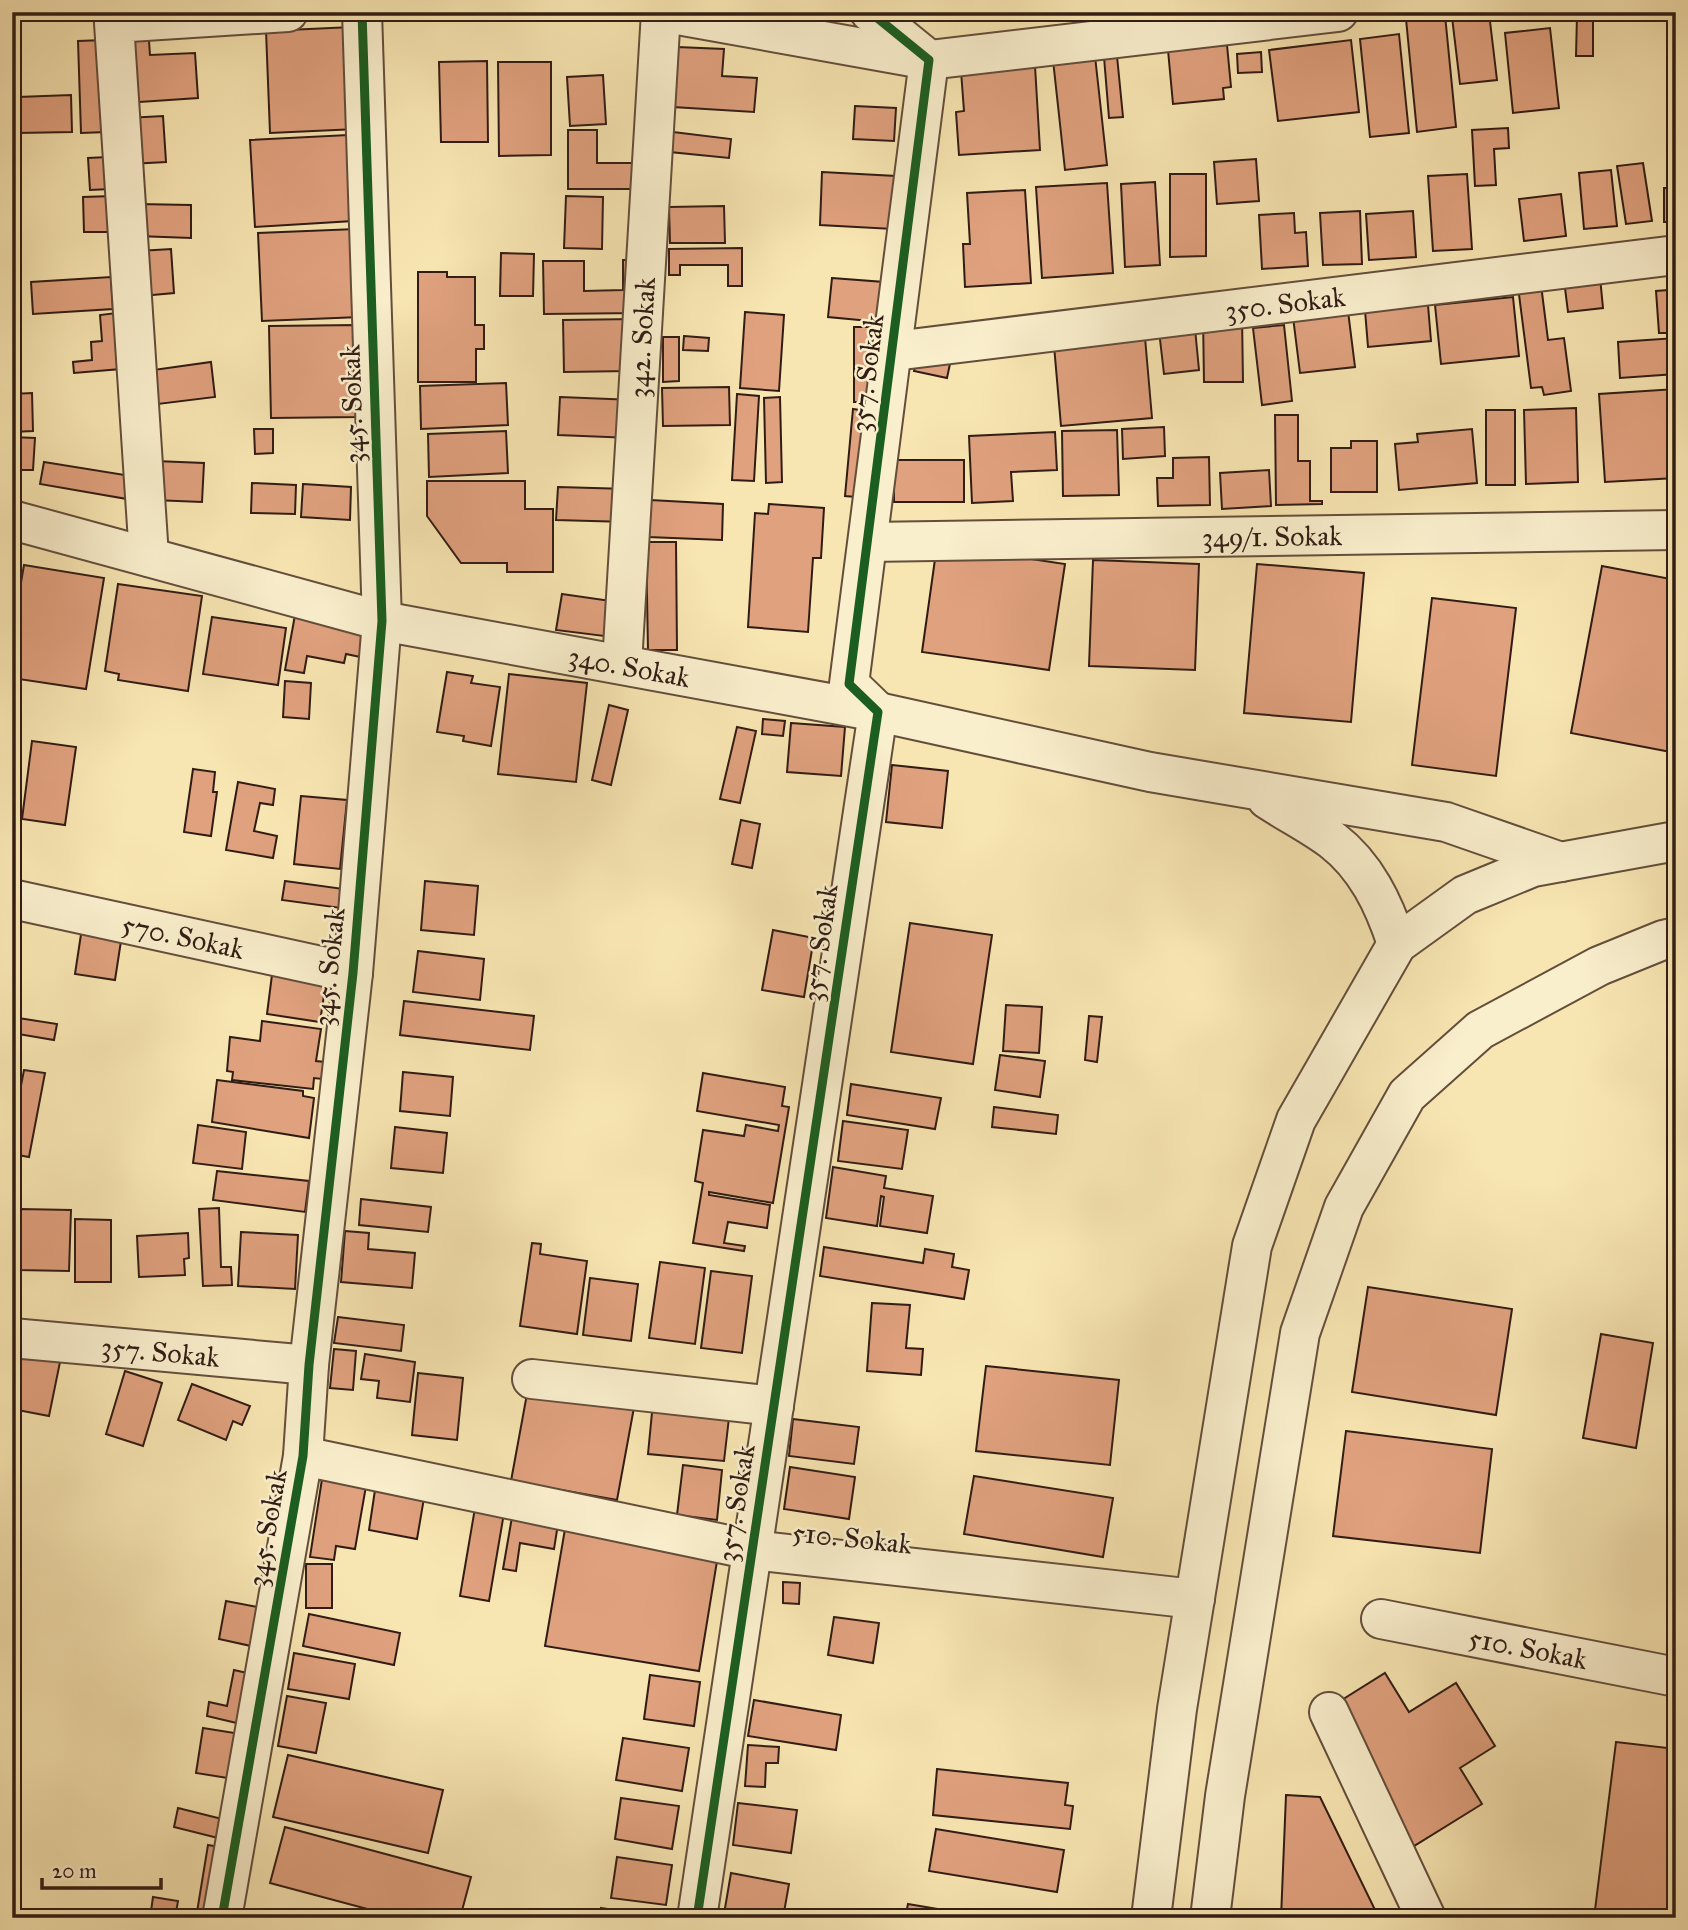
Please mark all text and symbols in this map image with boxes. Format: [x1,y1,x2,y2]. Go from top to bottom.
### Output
street label: 342. Sokak [620,276,663,399]
street label: 350. Sokak [1223,278,1347,328]
street label: 357. Sokak [842,312,892,434]
street label: 345. Sokak [332,344,372,464]
street label: 349/1. Sokak [1201,517,1342,555]
street label: 340. Sokak [566,638,693,695]
street label: 357. Sokak [794,882,846,1004]
street label: 570. Sokak [119,906,247,966]
street label: 345. Sokak [305,906,353,1028]
street label: 357. Sokak [100,1329,221,1374]
street label: 357. Sokak [709,1442,763,1564]
street label: 345. Sokak [239,1466,295,1590]
street label: 510. Sokak [790,1514,914,1562]
street label: 510. Sokak [1466,1619,1591,1677]
scale bar [42,1846,161,1890]
text: 20 m [52,1858,97,1884]

